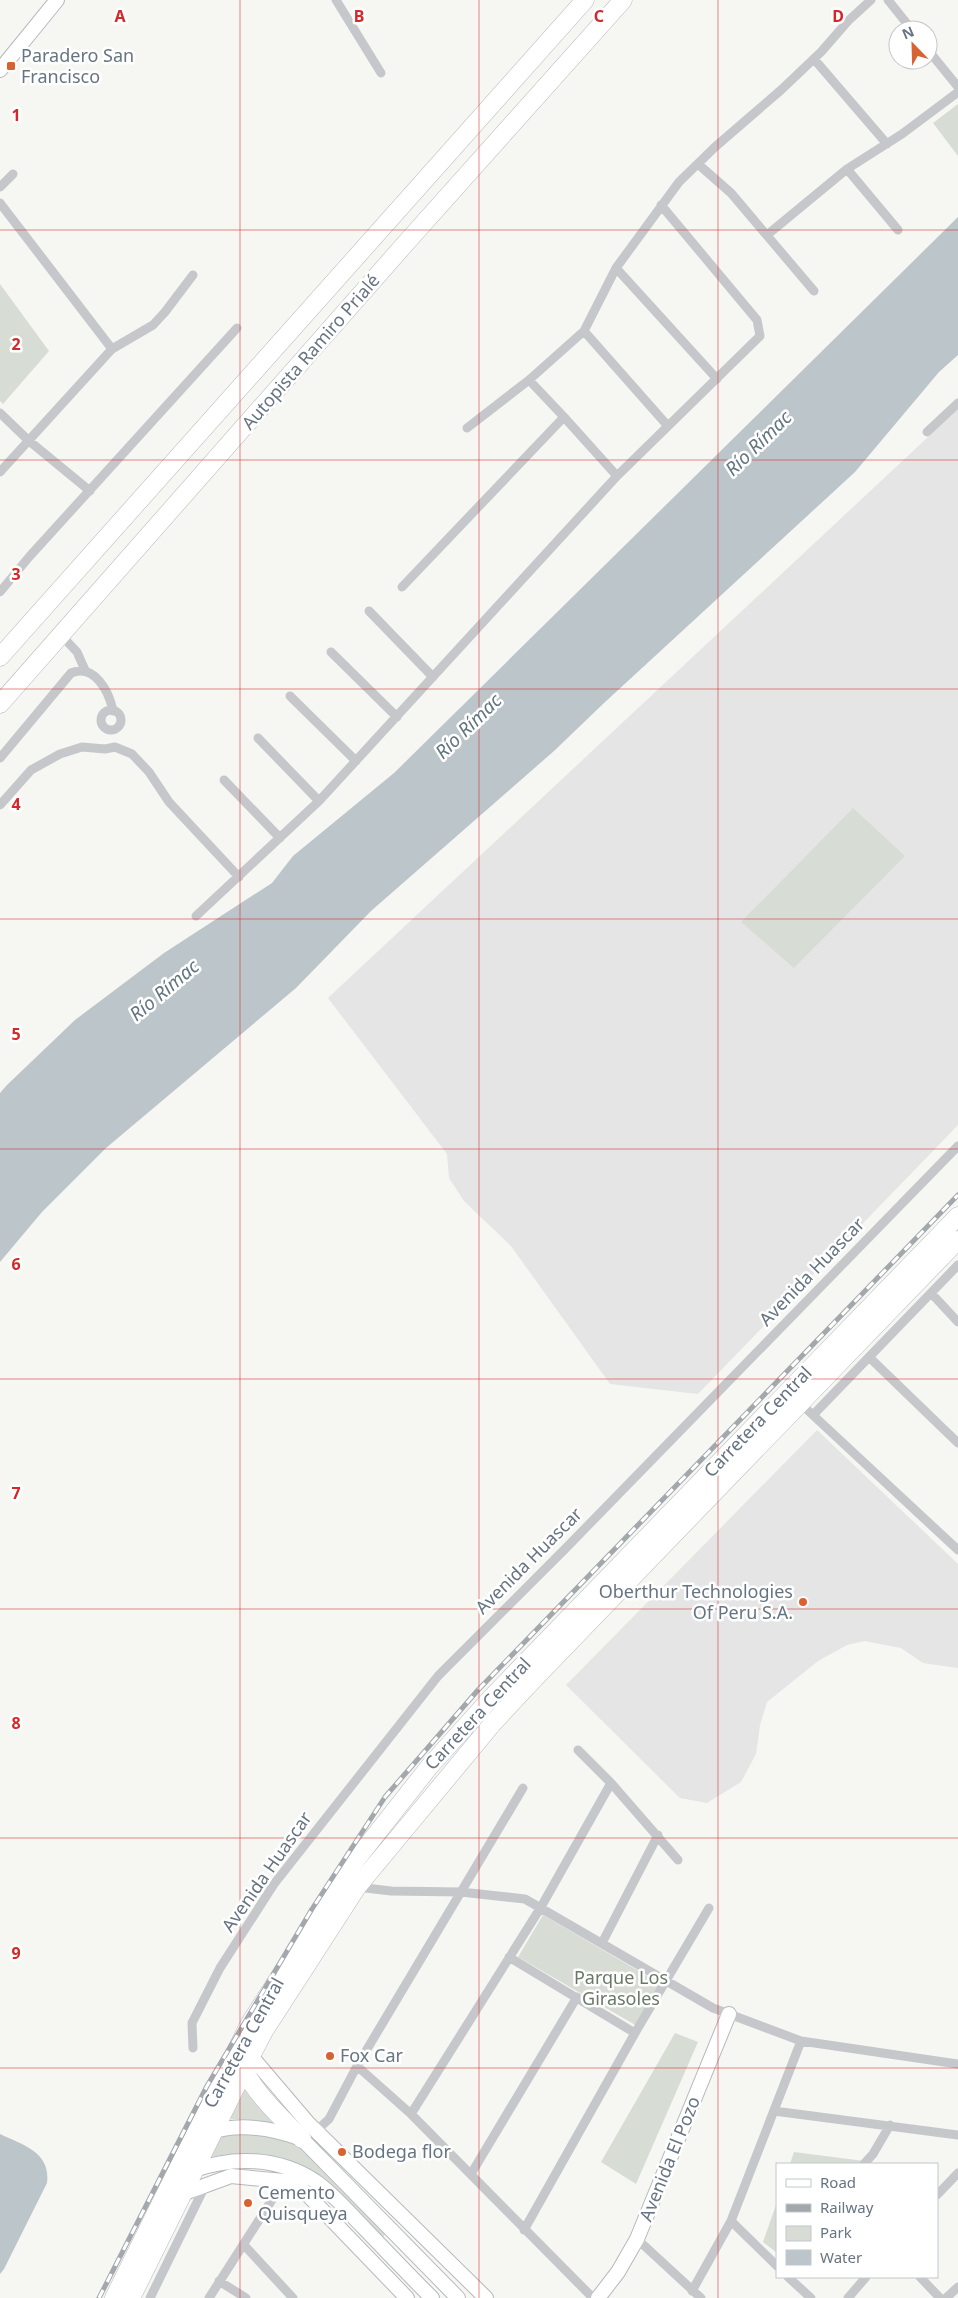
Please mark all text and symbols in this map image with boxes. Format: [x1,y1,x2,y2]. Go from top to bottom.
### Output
text: A [114,5,126,27]
text: B [354,5,364,27]
text: C [594,5,604,27]
text: D [832,5,844,27]
north arrow [888,20,938,70]
text: N [899,22,917,44]
place label: Paradero San Francisco [21,43,134,88]
marker: Paradero San Francisco [5,60,17,72]
text: 1 [11,104,21,126]
street label: Autopista Ramiro Prialé [236,268,385,434]
text: 2 [11,333,21,355]
water label: Río Rímac [719,404,797,481]
text: 3 [11,563,21,585]
water label: Río Rímac [429,687,507,764]
text: 4 [11,793,21,815]
water label: Río Rímac [124,953,205,1027]
text: 5 [11,1023,21,1045]
street label: Avenida Huascar [753,1212,870,1331]
text: 6 [11,1253,21,1275]
street label: Carretera Central [698,1361,816,1482]
text: 7 [11,1482,21,1504]
street label: Avenida Huascar [470,1501,587,1619]
place label: Oberthur Technologies Of Peru S.A. [599,1579,793,1624]
marker: Oberthur Technologies Of Peru S.A. [797,1596,809,1608]
street label: Carretera Central [419,1652,536,1775]
text: 8 [11,1712,21,1734]
street label: Avenida Huascar [216,1806,317,1936]
text: 9 [11,1942,21,1964]
park label: Parque Los Girasoles [574,1965,668,2010]
street label: Carretera Central [197,1973,289,2112]
place label: Fox Car [340,2043,404,2067]
marker: Fox Car [324,2050,336,2062]
street label: Avenida El Pozo [633,2093,705,2225]
place label: Bodega flor [352,2139,451,2163]
marker: Bodega flor [336,2146,348,2158]
legend [776,2163,938,2278]
text: Road [820,2172,856,2192]
place label: Cemento Quisqueya [258,2180,348,2225]
marker: Cemento Quisqueya [242,2197,254,2209]
text: Railway [820,2197,874,2217]
text: Park [820,2222,852,2242]
text: Water [820,2247,862,2267]

